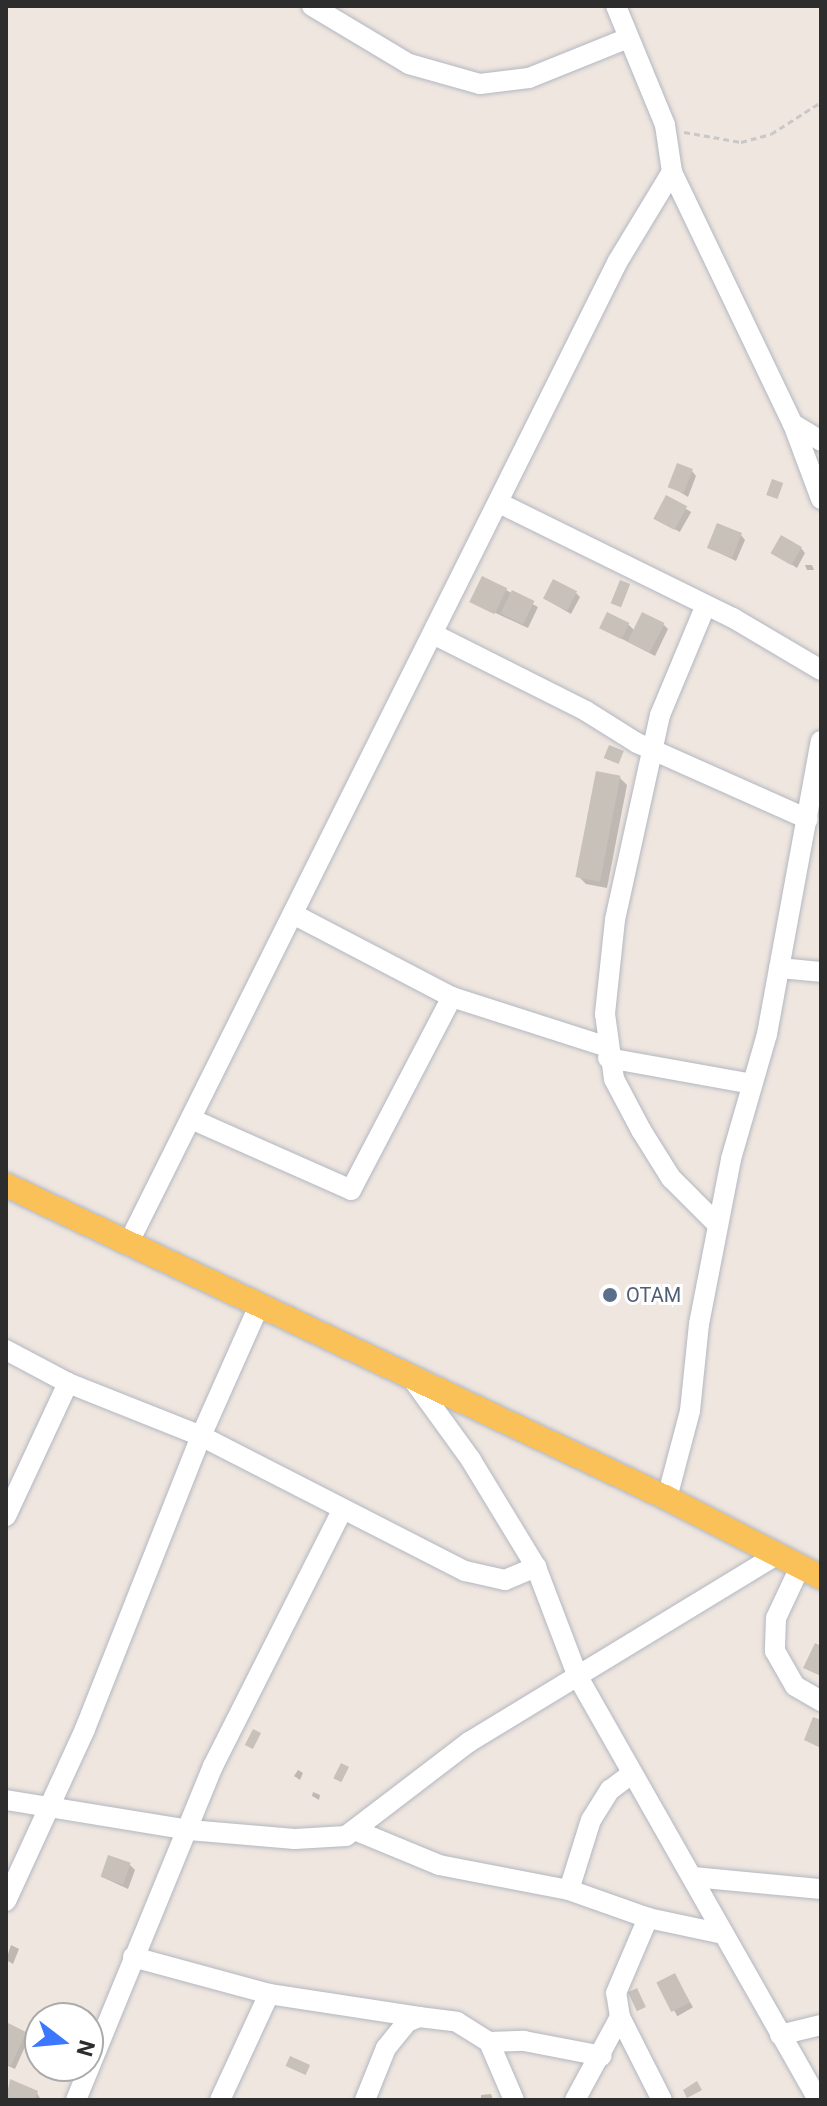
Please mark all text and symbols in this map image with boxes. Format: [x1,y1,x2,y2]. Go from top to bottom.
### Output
place label: OTAM [626,1283,681,1307]
marker: OTAM [601,1286,619,1304]
north arrow [24,2002,104,2082]
text: N [71,2037,100,2059]

